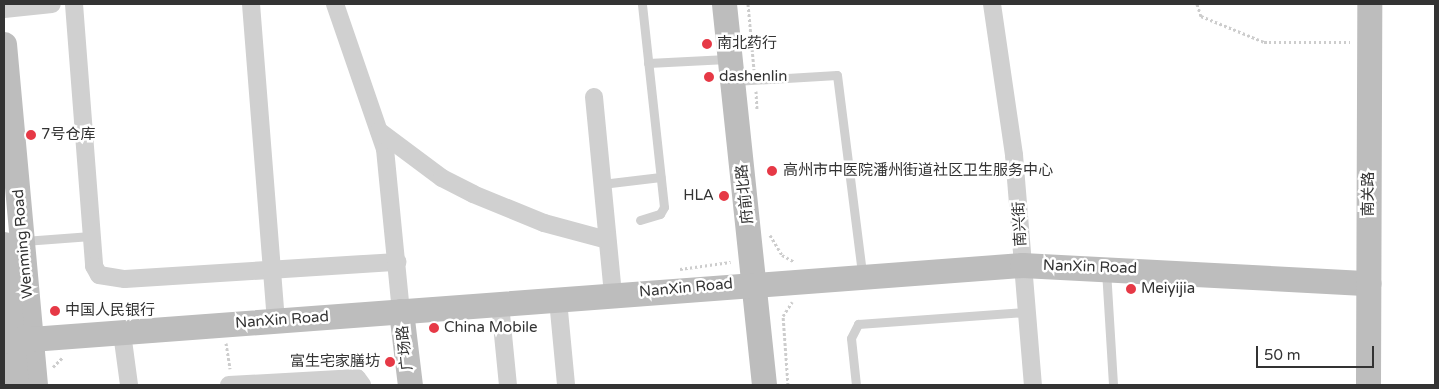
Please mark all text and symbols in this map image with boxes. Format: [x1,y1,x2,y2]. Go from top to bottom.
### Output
place label: 南北药行 [717,35,777,53]
marker: 南北药行 [701,38,713,50]
place label: dashenlin [719,68,787,86]
marker: dashenlin [703,71,715,83]
place label: 7号仓库 [41,126,95,144]
marker: 7号仓库 [25,129,37,141]
place label: 高州市中医院潘州街道社区卫生服务中心 [783,162,1053,180]
street label: 府前北路 [733,163,757,225]
marker: 高州市中医院潘州街道社区卫生服务中心 [765,164,779,178]
street label: 南关路 [1360,172,1378,216]
place label: HLA [683,187,714,205]
street label: Wenming Road [9,189,37,299]
marker: HLA [718,190,730,202]
street label: 南兴街 [1010,201,1030,247]
street label: NanXin Road [1043,256,1137,278]
street label: NanXin Road [638,275,734,301]
place label: Meiyijia [1141,280,1195,298]
marker: Meiyijia [1125,283,1137,295]
place label: 中国人民银行 [65,302,155,320]
marker: 中国人民银行 [49,305,61,317]
street label: NanXin Road [234,308,330,332]
place label: China Mobile [444,319,538,337]
marker: China Mobile [428,322,440,334]
street label: 广场路 [394,325,416,371]
scale bar [1259,336,1376,368]
text: 50 m [1264,346,1301,364]
place label: 富生宅家膳坊 [290,353,380,371]
marker: 富生宅家膳坊 [384,356,396,368]

